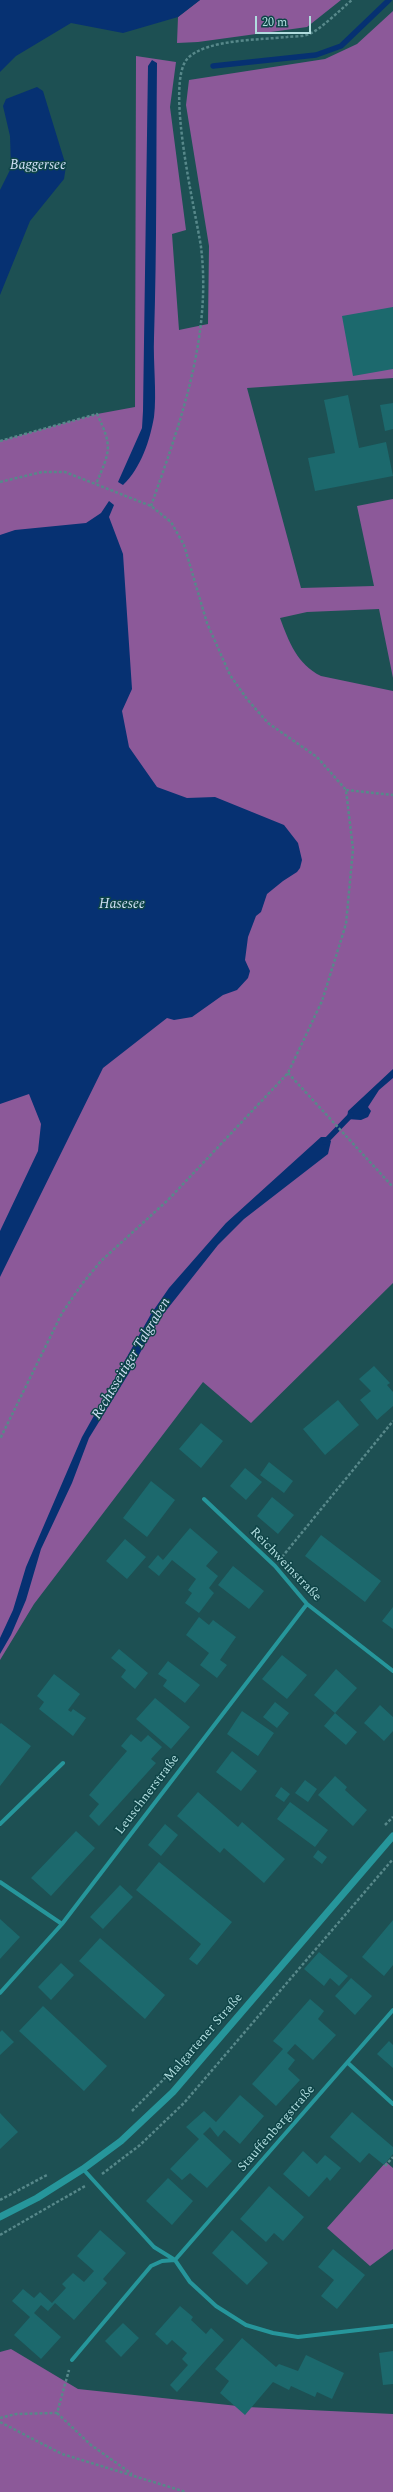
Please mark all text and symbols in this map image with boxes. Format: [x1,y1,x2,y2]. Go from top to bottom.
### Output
scale bar [257,8,313,34]
text: 20 m [262,13,287,32]
water label: Baggersee [10,158,66,174]
water label: Hasesee [99,897,145,913]
water label: Rechtsseitiger Talgraben [89,1295,175,1423]
street label: Reichweinstraße [246,1525,324,1605]
street label: Leuschnerstraße [113,1752,183,1838]
street label: Malgartener Straße [161,1991,247,2085]
street label: Stauffenbergstraße [235,2082,319,2176]

